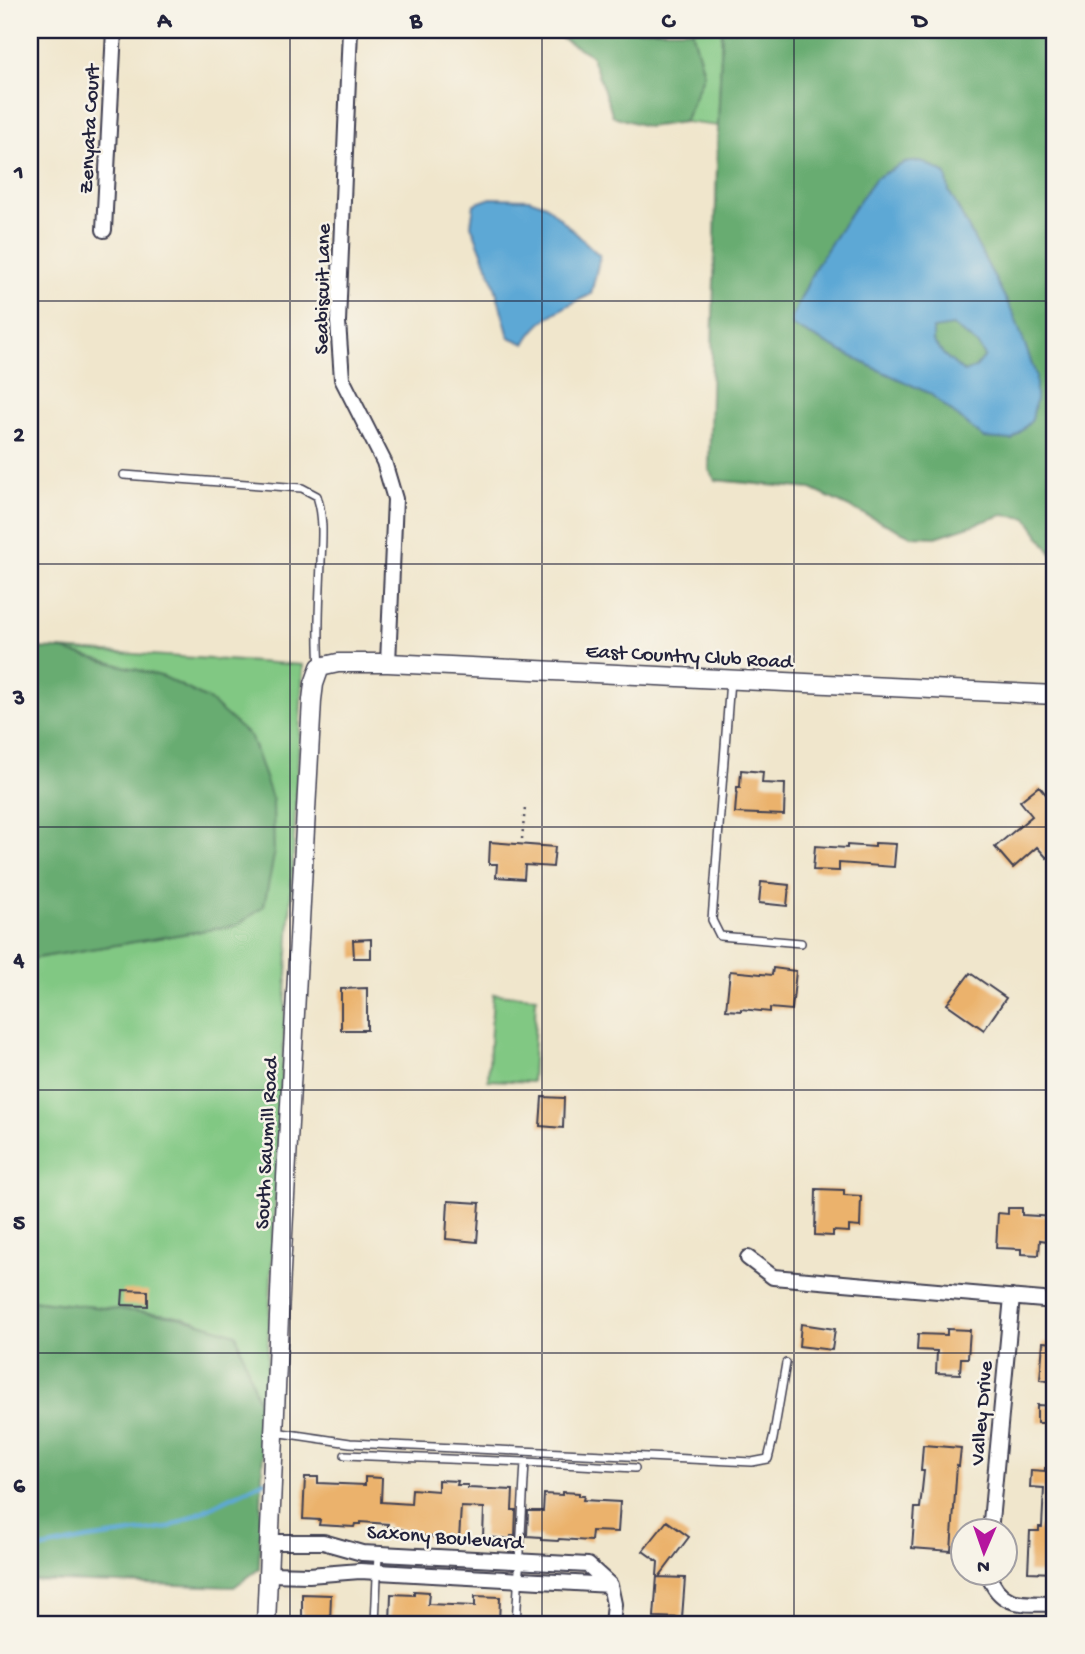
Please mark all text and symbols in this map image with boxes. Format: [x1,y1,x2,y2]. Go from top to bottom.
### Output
text: A [156,9,172,36]
text: B [409,9,423,36]
text: C [662,9,677,36]
text: D [911,9,929,36]
street label: Zenyata Court [76,61,108,195]
text: 1 [13,160,24,187]
street label: Seabiscuit Lane [311,222,338,355]
text: 2 [13,423,25,450]
street label: East Country Club Road [585,641,795,676]
text: 3 [12,686,25,713]
text: 4 [13,948,25,975]
street label: South Sawmill Road [251,1055,286,1230]
text: 5 [13,1211,25,1238]
street label: Valley Drive [966,1359,1001,1467]
text: 6 [13,1474,26,1501]
north arrow [948,1518,1018,1588]
street label: Saxony Boulevard [366,1522,525,1558]
text: N [977,1554,990,1577]

